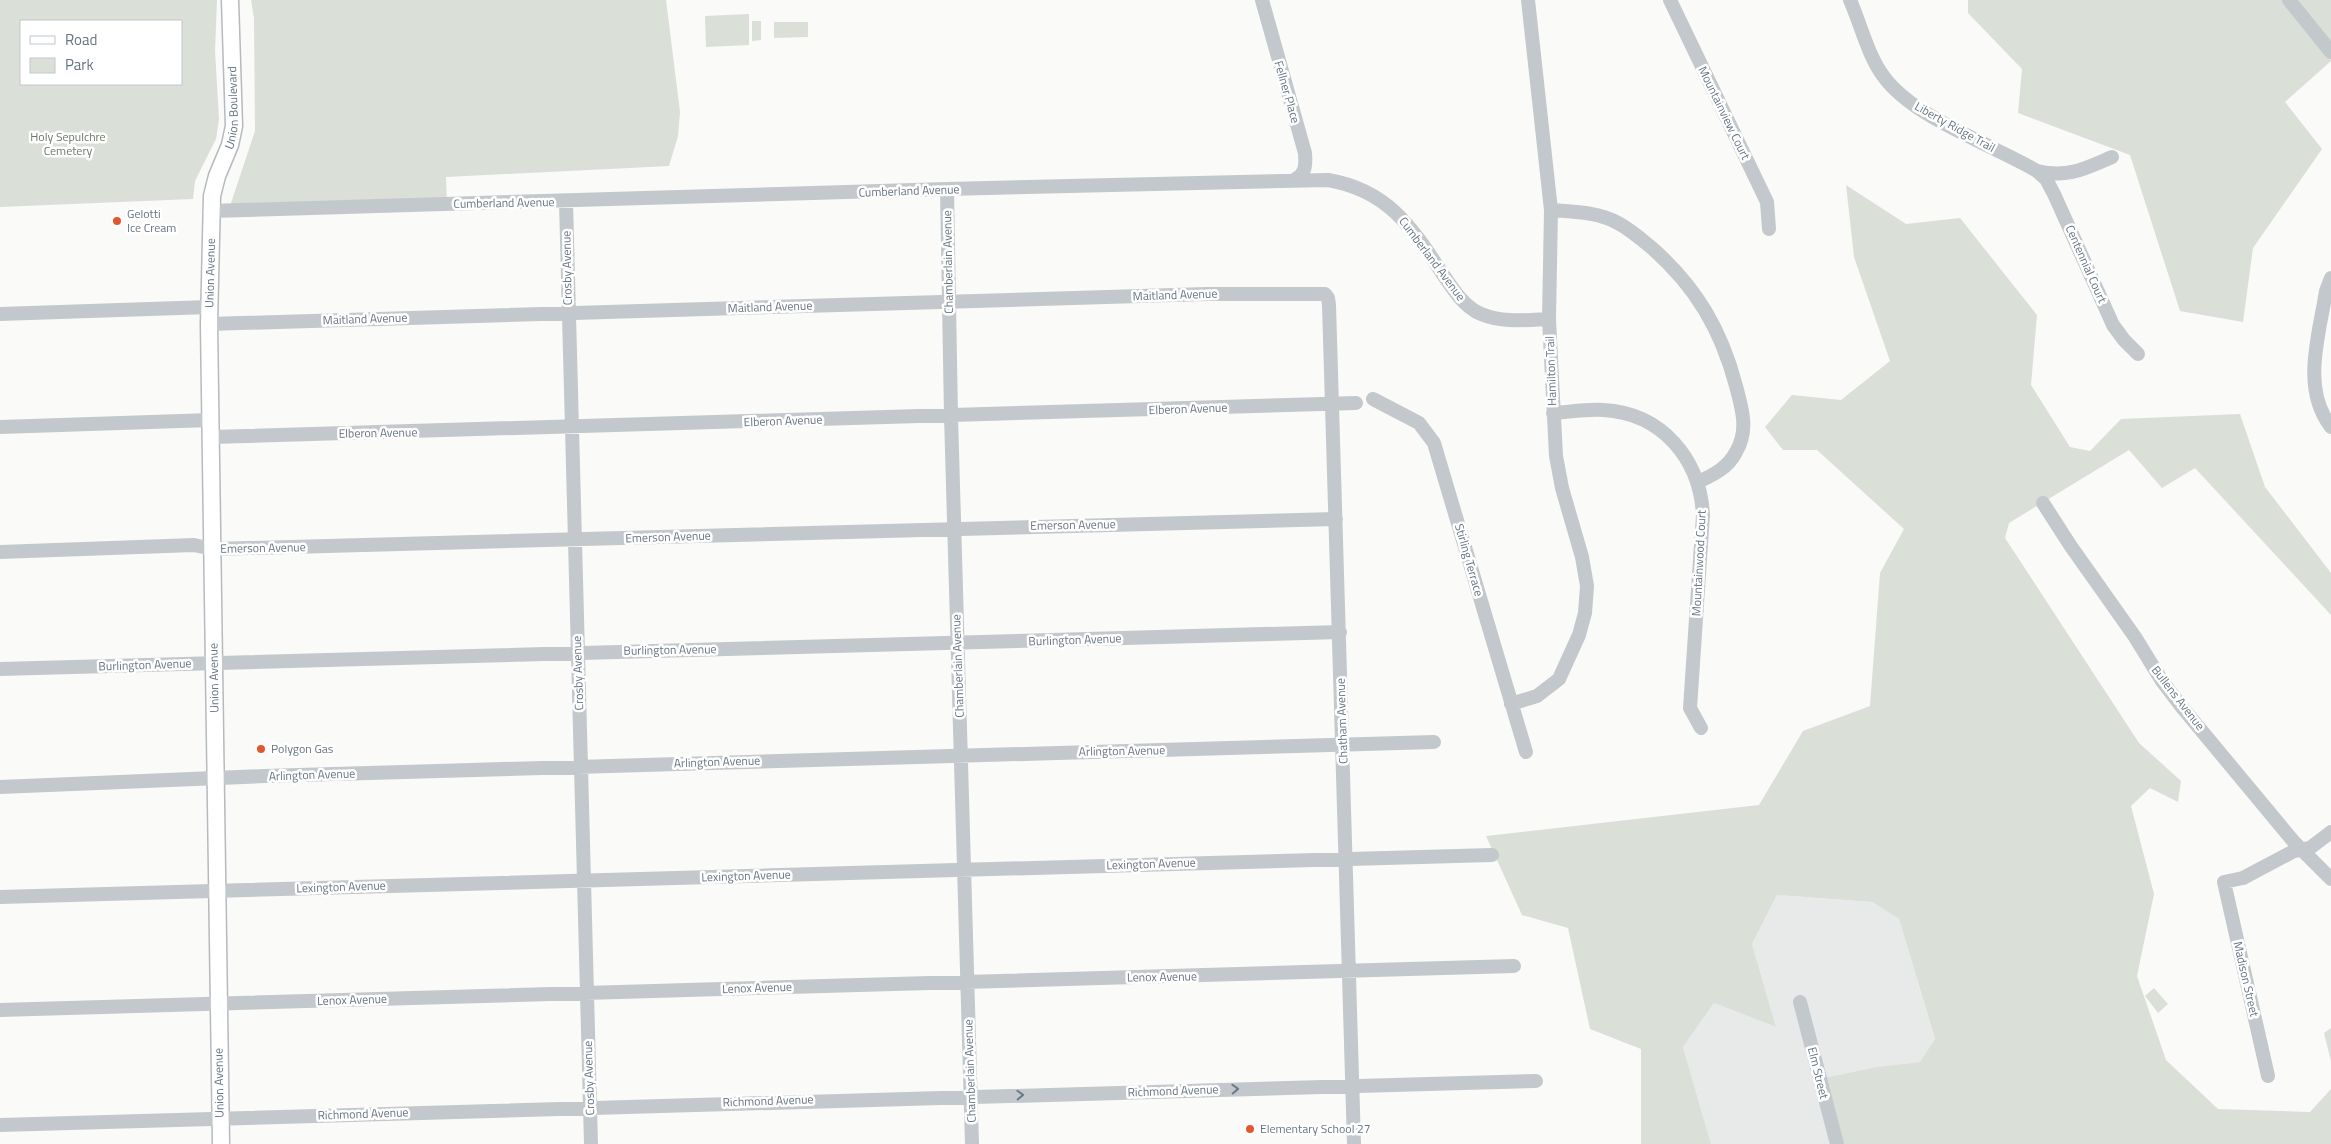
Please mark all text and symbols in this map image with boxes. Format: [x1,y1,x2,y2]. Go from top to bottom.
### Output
legend [20,20,182,85]
text: Road [65,28,97,51]
text: Park [65,53,94,76]
street label: Fellner Place [1270,58,1305,125]
street label: Mountainview Court [1694,63,1756,164]
street label: Union Boulevard [219,66,243,152]
street label: Liberty Ridge Trail [1911,97,1999,157]
park label: Holy Sepulchre Cemetery [30,127,106,160]
street label: Cumberland Avenue [858,179,960,202]
street label: Cumberland Avenue [453,192,555,213]
place label: Gelotti Ice Cream [127,204,176,237]
street label: Chamberlain Avenue [937,210,958,314]
street label: Cumberland Avenue [1394,213,1470,305]
marker: Gelotti Ice Cream [111,215,123,227]
street label: Centennial Court [2061,222,2112,307]
street label: Crosby Avenue [556,231,577,305]
street label: Union Avenue [199,238,220,308]
street label: Maitland Avenue [1132,284,1218,305]
street label: Maitland Avenue [727,296,813,317]
street label: Maitland Avenue [322,308,408,329]
street label: Hamilton Trail [1540,336,1561,406]
street label: Elberon Avenue [1148,398,1228,419]
street label: Elberon Avenue [743,410,823,431]
street label: Elberon Avenue [338,422,418,443]
street label: Mountainwood Court [1686,508,1711,617]
street label: Emerson Avenue [1030,514,1116,535]
street label: Stirling Terrace [1450,521,1489,598]
street label: Emerson Avenue [625,526,711,547]
street label: Emerson Avenue [220,537,306,558]
street label: Chamberlain Avenue [946,614,969,718]
street label: Burlington Avenue [1028,628,1122,651]
street label: Crosby Avenue [567,635,588,711]
street label: Burlington Avenue [623,639,717,660]
street label: Union Avenue [203,643,224,713]
street label: Burlington Avenue [98,653,192,676]
street label: Bullens Avenue [2147,661,2210,734]
street label: Chatham Avenue [1331,678,1352,764]
place label: Polygon Gas [271,739,334,758]
street label: Arlington Avenue [1079,740,1165,761]
marker: Polygon Gas [255,743,267,755]
street label: Arlington Avenue [673,750,761,773]
street label: Arlington Avenue [268,763,356,786]
street label: Lexington Avenue [1106,852,1196,875]
street label: Lexington Avenue [701,864,791,887]
street label: Lexington Avenue [296,875,386,898]
street label: Madison Street [2229,939,2265,1019]
street label: Lenox Avenue [1127,966,1197,987]
street label: Lenox Avenue [722,977,792,998]
street label: Lenox Avenue [317,989,387,1010]
street label: Chamberlain Avenue [958,1019,981,1123]
street label: Crosby Avenue [578,1040,599,1116]
street label: Elm Street [1803,1045,1834,1102]
street label: Union Avenue [208,1048,229,1118]
street label: Richmond Avenue [1127,1079,1219,1102]
one-way arrow [1232,1084,1239,1094]
street label: Richmond Avenue [722,1089,814,1112]
one-way arrow [1016,1090,1024,1100]
street label: Richmond Avenue [317,1102,409,1125]
place label: Elementary School 27 [1260,1119,1371,1138]
marker: Elementary School 27 [1244,1123,1256,1135]

